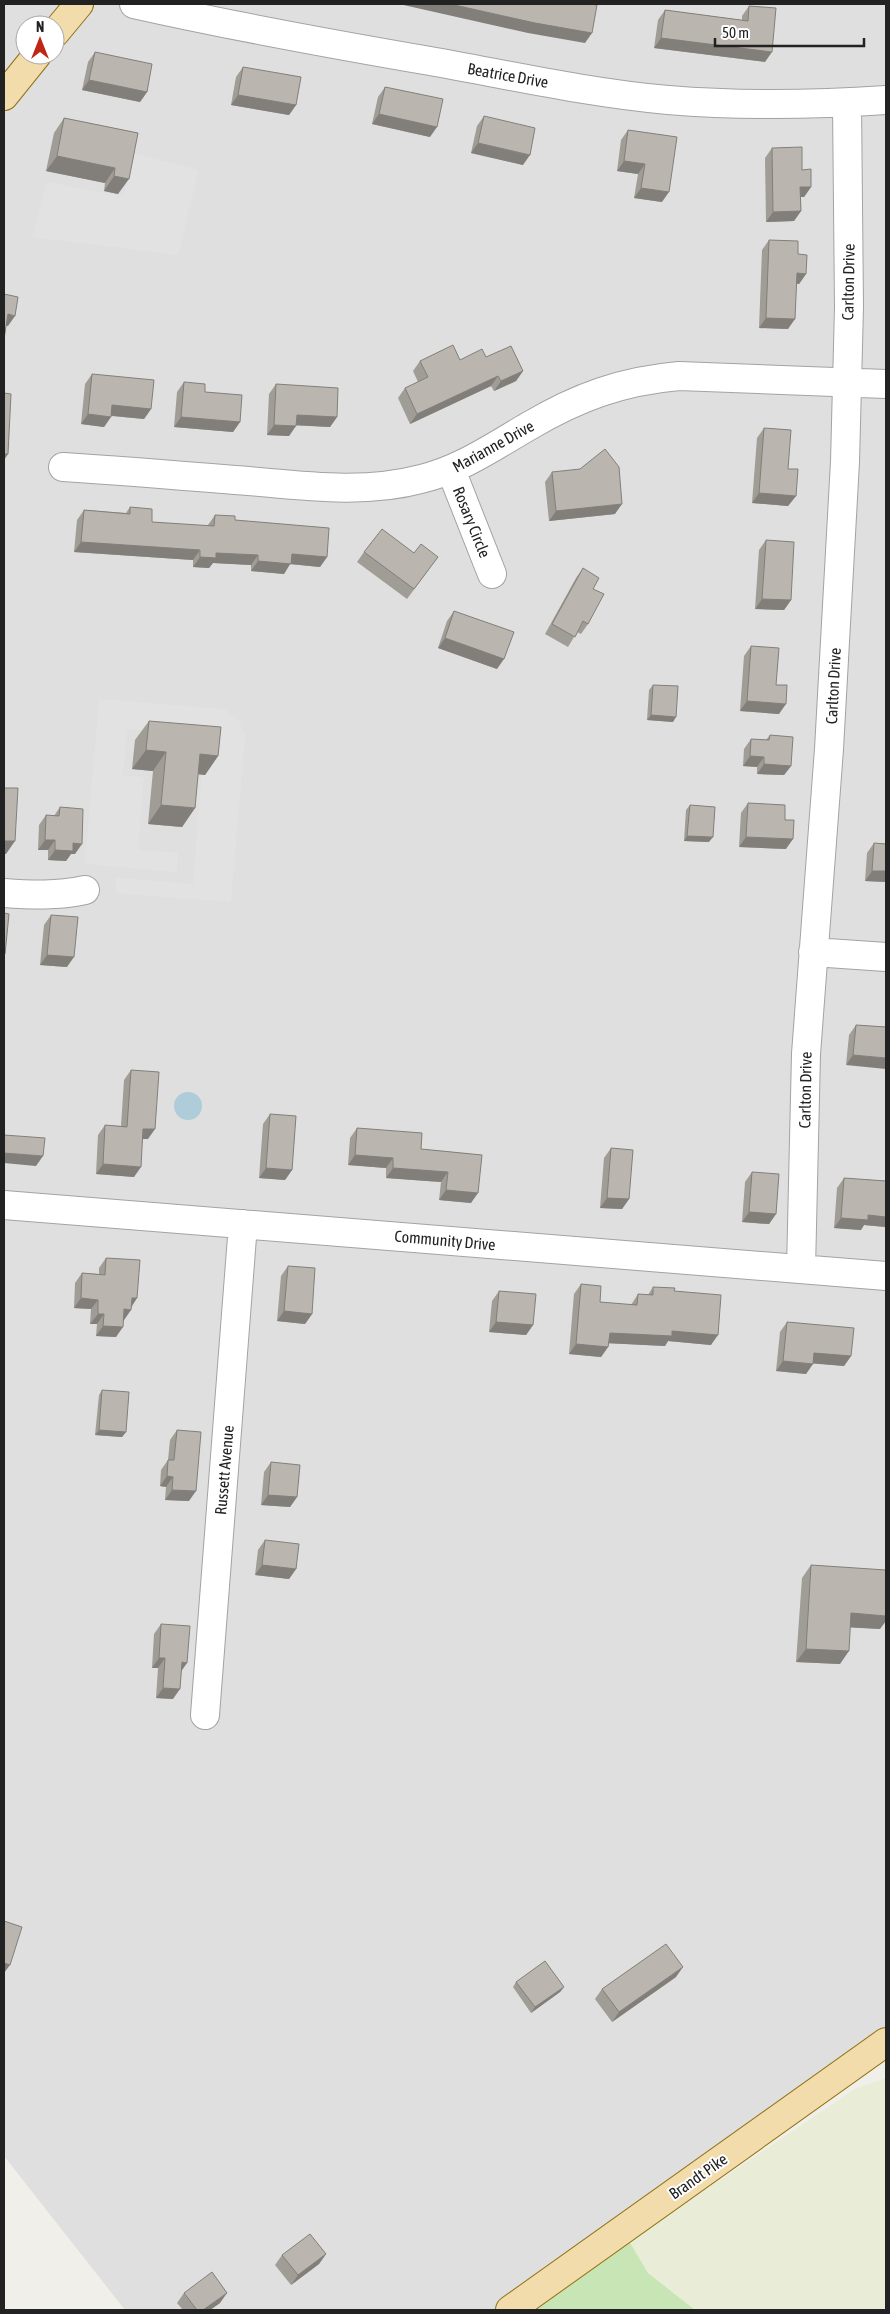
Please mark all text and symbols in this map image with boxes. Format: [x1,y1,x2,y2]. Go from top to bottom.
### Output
north arrow [15,15,65,65]
scale bar [715,15,864,47]
text: N [36,19,44,35]
text: 50 m [722,24,749,41]
street label: Beatrice Drive [466,59,550,91]
street label: Carlton Drive [838,244,858,320]
street label: Marianne Drive [449,416,537,476]
street label: Rosary Circle [449,484,494,561]
street label: Carlton Drive [822,647,844,725]
street label: Carlton Drive [795,1052,815,1128]
street label: Community Drive [394,1227,496,1254]
street label: Russett Avenue [211,1424,237,1516]
street label: Brandt Pike [665,2149,731,2203]

